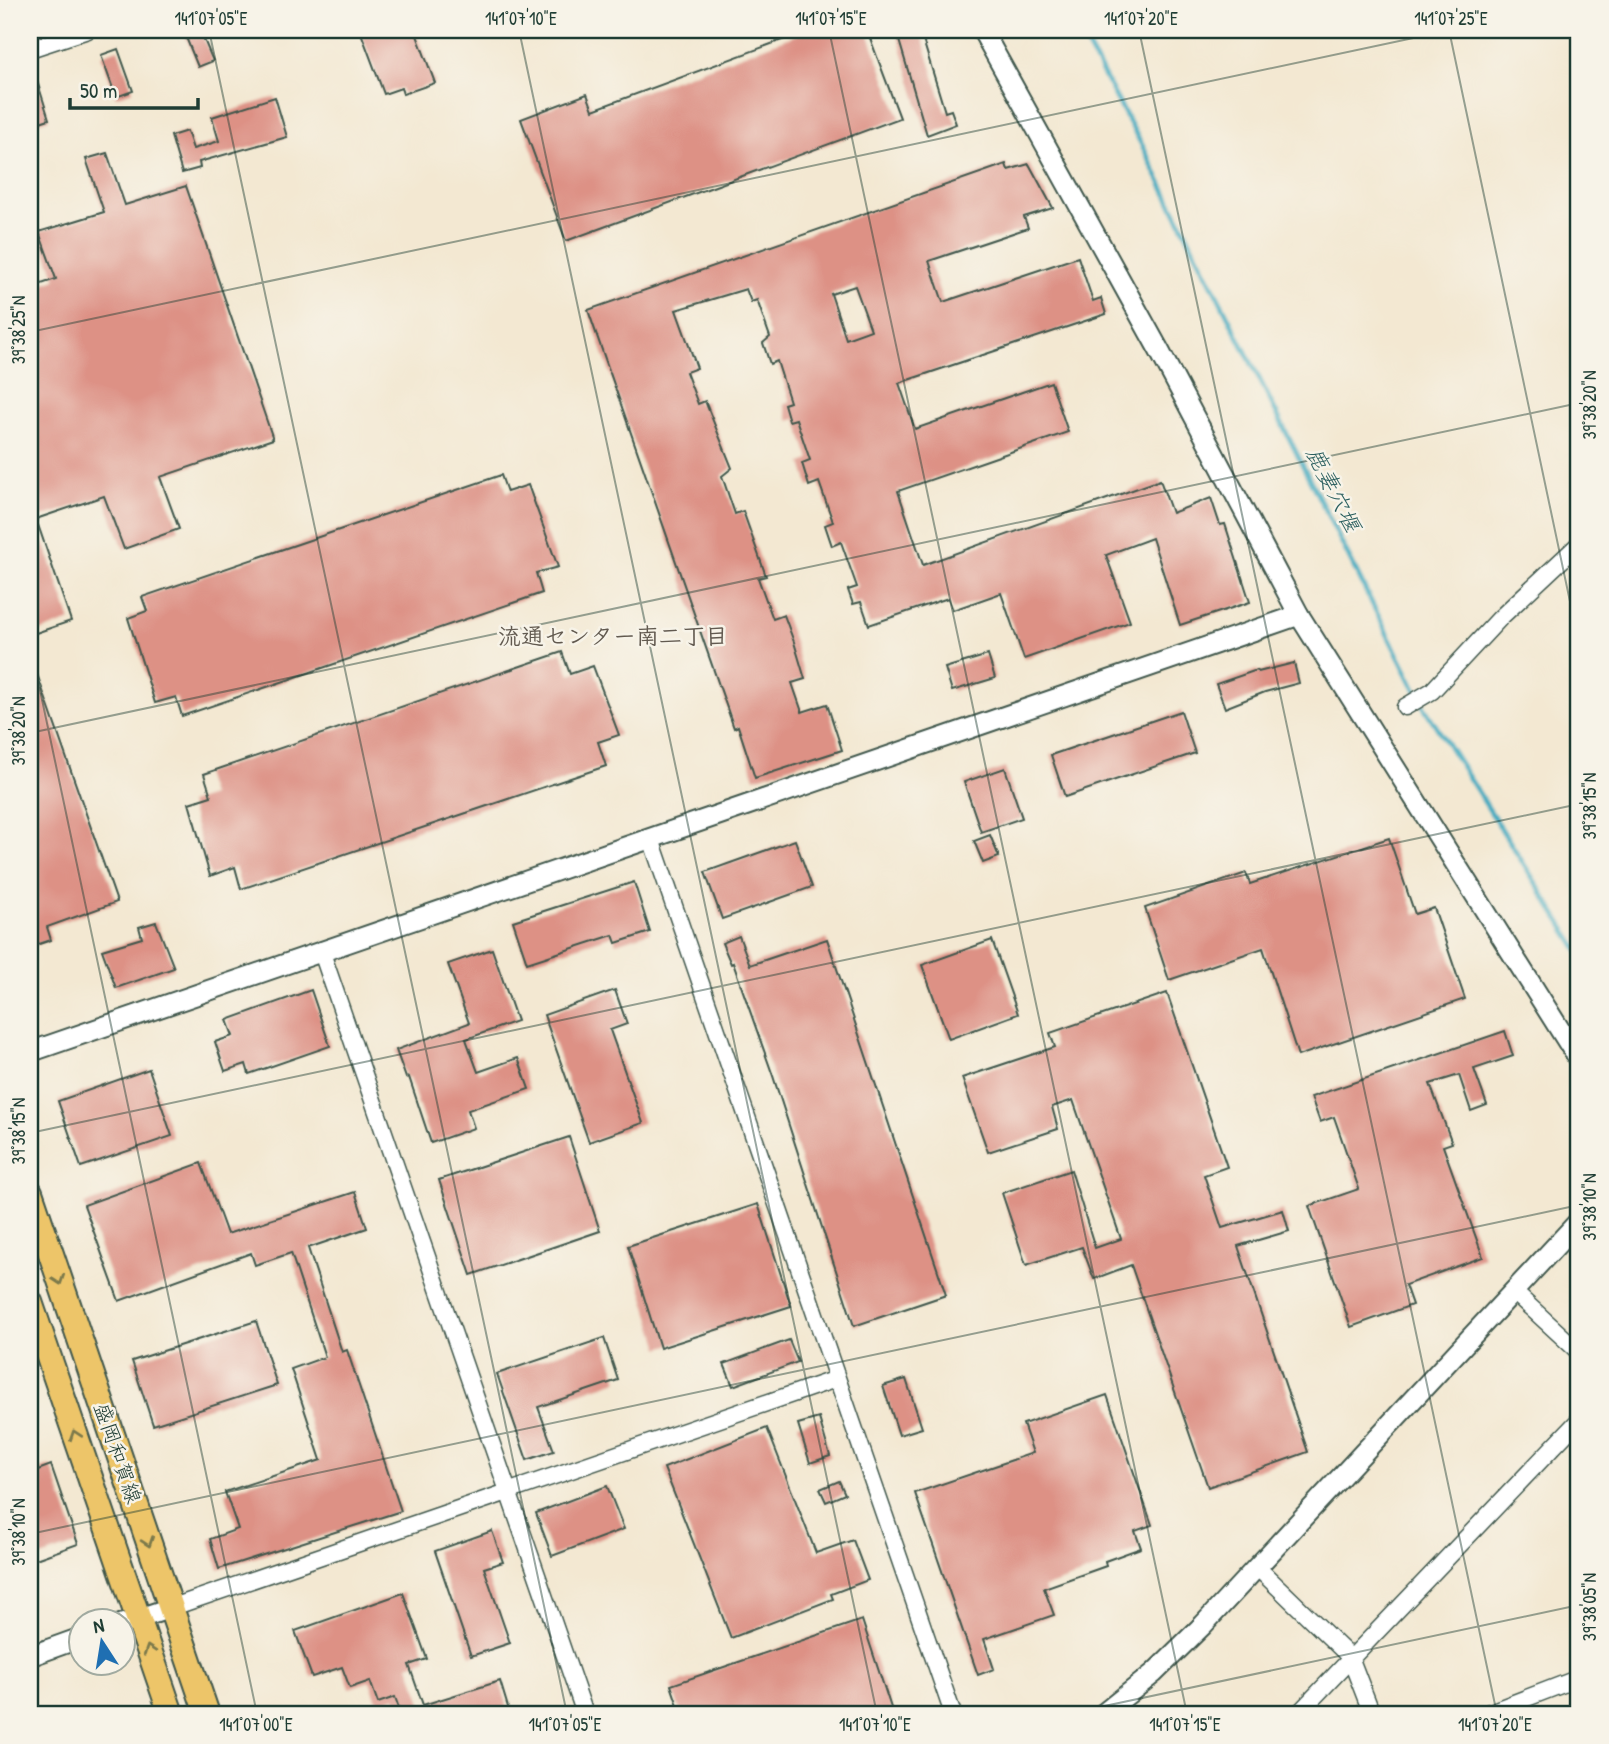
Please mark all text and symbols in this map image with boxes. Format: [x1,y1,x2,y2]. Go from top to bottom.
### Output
text: 141°07'05"E [174,6,248,31]
text: 141°07'10"E [485,6,557,31]
text: 141°07'15"E [795,6,867,31]
text: 141°07'20"E [1104,6,1178,31]
text: 141°07'25"E [1414,6,1488,31]
scale bar [70,66,198,110]
text: 50 m [80,76,117,105]
text: 39°38'25"N [6,296,31,364]
text: 39°38'20"N [1577,370,1602,440]
water label: 鹿妻穴堰 [1299,441,1370,540]
district label: 流通センター南二丁目 [498,620,728,651]
text: 39°38'20"N [6,696,31,766]
text: 39°38'15"N [1577,773,1602,839]
text: 39°38'15"N [6,1098,31,1164]
text: 39°38'10"N [1577,1173,1602,1241]
one-way arrow [51,1273,65,1285]
street label: 盛岡和賀線 [87,1399,149,1507]
one-way arrow [69,1429,83,1441]
text: 39°38'10"N [6,1498,31,1566]
one-way arrow [140,1535,154,1547]
text: 39°38'05"N [1577,1573,1602,1641]
north arrow [66,1608,136,1678]
text: N [91,1612,106,1639]
one-way arrow [143,1644,157,1656]
text: 141°07'00"E [219,1712,293,1737]
text: 141°07'05"E [528,1712,602,1737]
text: 141°07'10"E [839,1712,911,1737]
text: 141°07'15"E [1149,1712,1221,1737]
text: 141°07'20"E [1458,1712,1532,1737]

